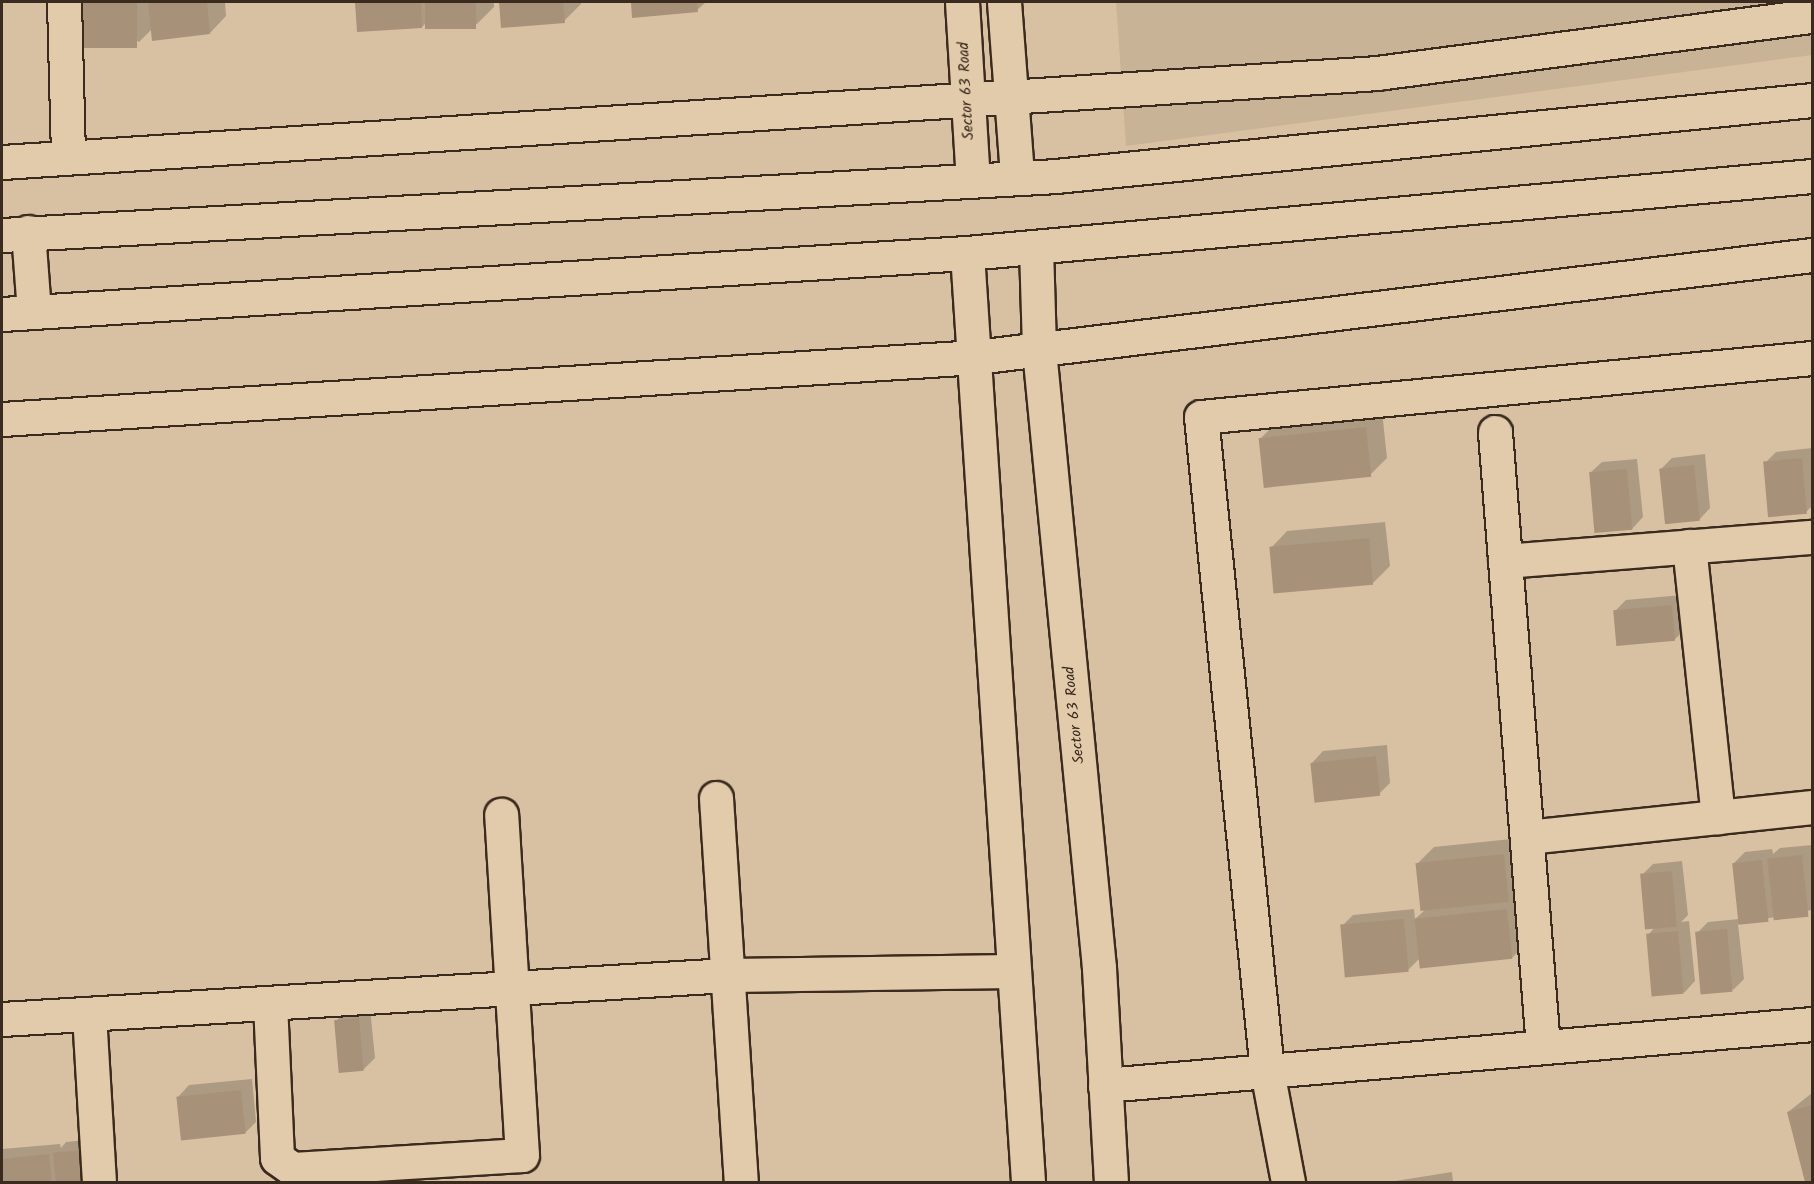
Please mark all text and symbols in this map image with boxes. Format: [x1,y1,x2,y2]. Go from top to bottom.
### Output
street label: Sector 63 Road [955,42,979,140]
street label: Sector 63 Road [1061,665,1089,765]

